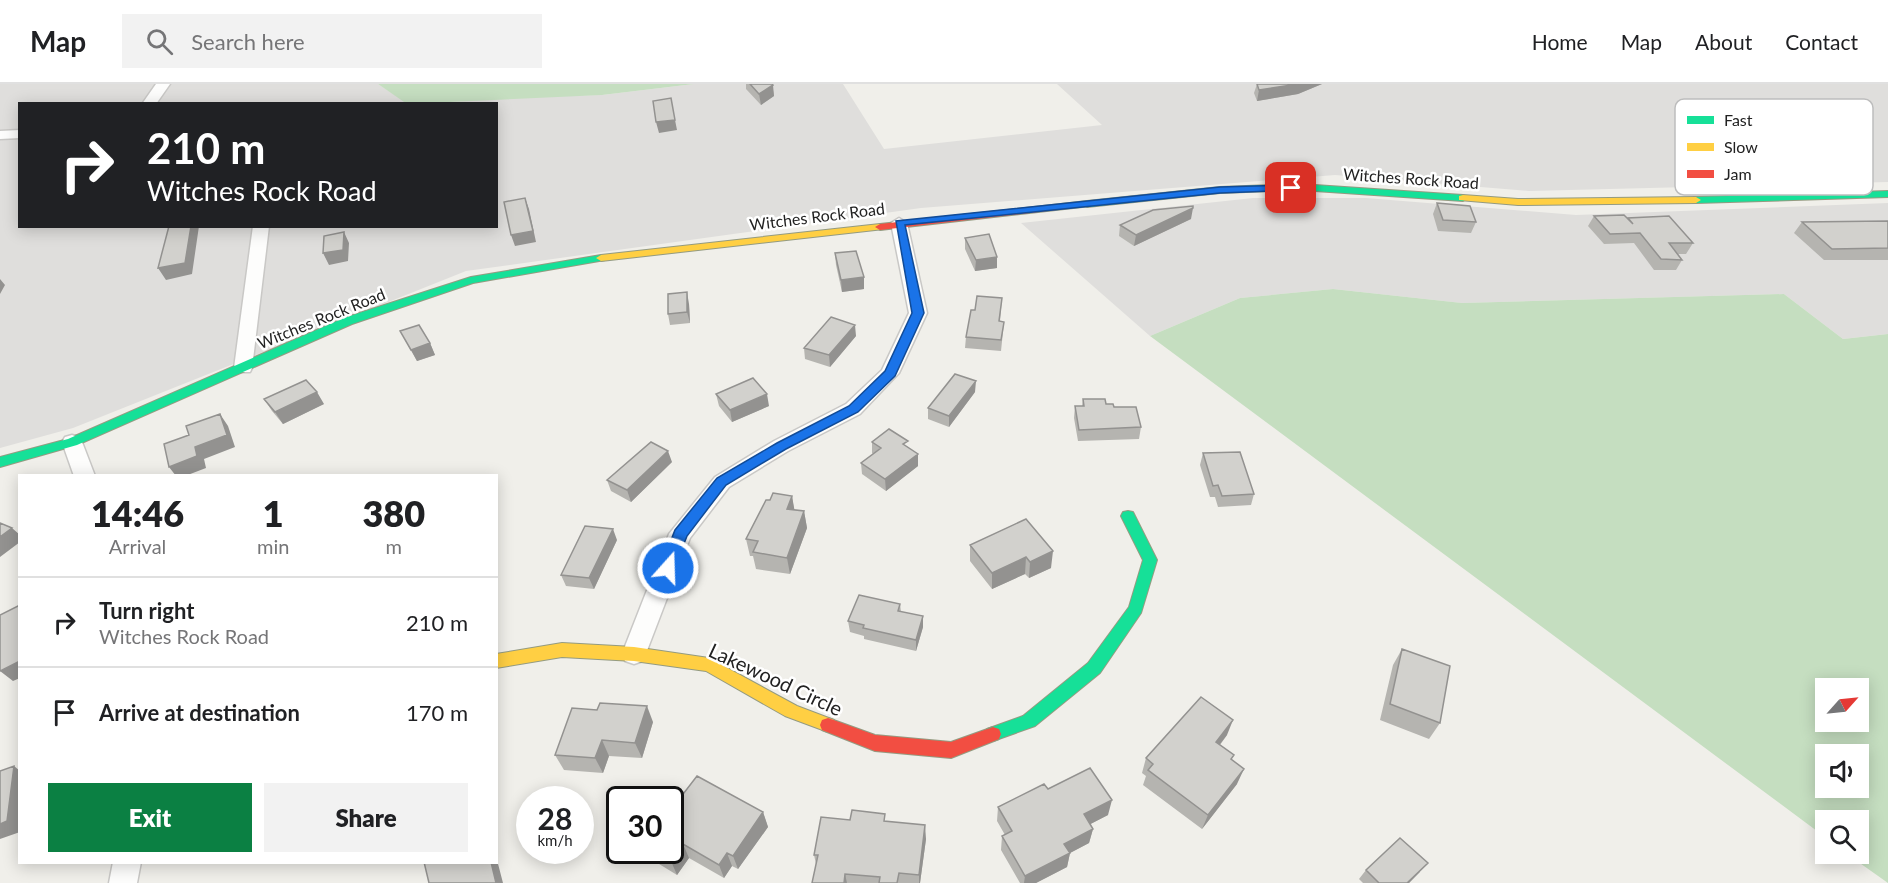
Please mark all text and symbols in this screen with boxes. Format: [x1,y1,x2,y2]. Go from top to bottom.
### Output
search box [122,14,542,68]
text: Map [30,24,86,58]
icon: search [143,25,176,58]
text: Search here [191,28,305,55]
text: Home [1532,29,1588,54]
text: Map [1621,29,1662,54]
text: About [1695,29,1752,54]
text: Contact [1785,29,1858,54]
legend [1675,99,1873,195]
text: Fast [1724,110,1753,129]
text: 210 m [147,123,265,173]
icon: right [48,126,126,204]
text: Slow [1724,137,1758,156]
pin [1265,162,1316,213]
street label: Witches Rock Road [1342,164,1480,192]
text: Jam [1724,164,1752,183]
icon: arrive [1274,171,1307,204]
text: Witches Rock Road [147,174,377,207]
street label: Witches Rock Road [748,198,886,234]
street label: Witches Rock Road [254,284,388,352]
text: 14:46 [91,491,184,535]
text: 1 [263,491,284,535]
text: 380 [362,491,425,535]
text: Arrival [109,534,166,558]
text: min [257,534,289,558]
text: m [385,534,402,558]
position arrow [636,536,700,600]
text: Turn right [99,597,194,624]
icon: right [48,606,81,639]
text: 210 m [406,609,468,636]
text: Witches Rock Road [99,624,269,648]
street label: Lakewood Circle [705,638,847,720]
north arrow [1815,678,1869,732]
map controls [1815,678,1869,864]
icon: arrive [48,696,81,729]
text: Arrive at destination [99,699,300,726]
text: 170 m [406,699,468,726]
button: sound [1815,744,1869,798]
button: Exit [48,783,252,852]
button: Share [264,783,468,852]
speed limit sign: 30 [606,786,684,864]
text: 28 [538,800,572,836]
button: search [1815,810,1869,864]
text: km/h [537,831,573,849]

